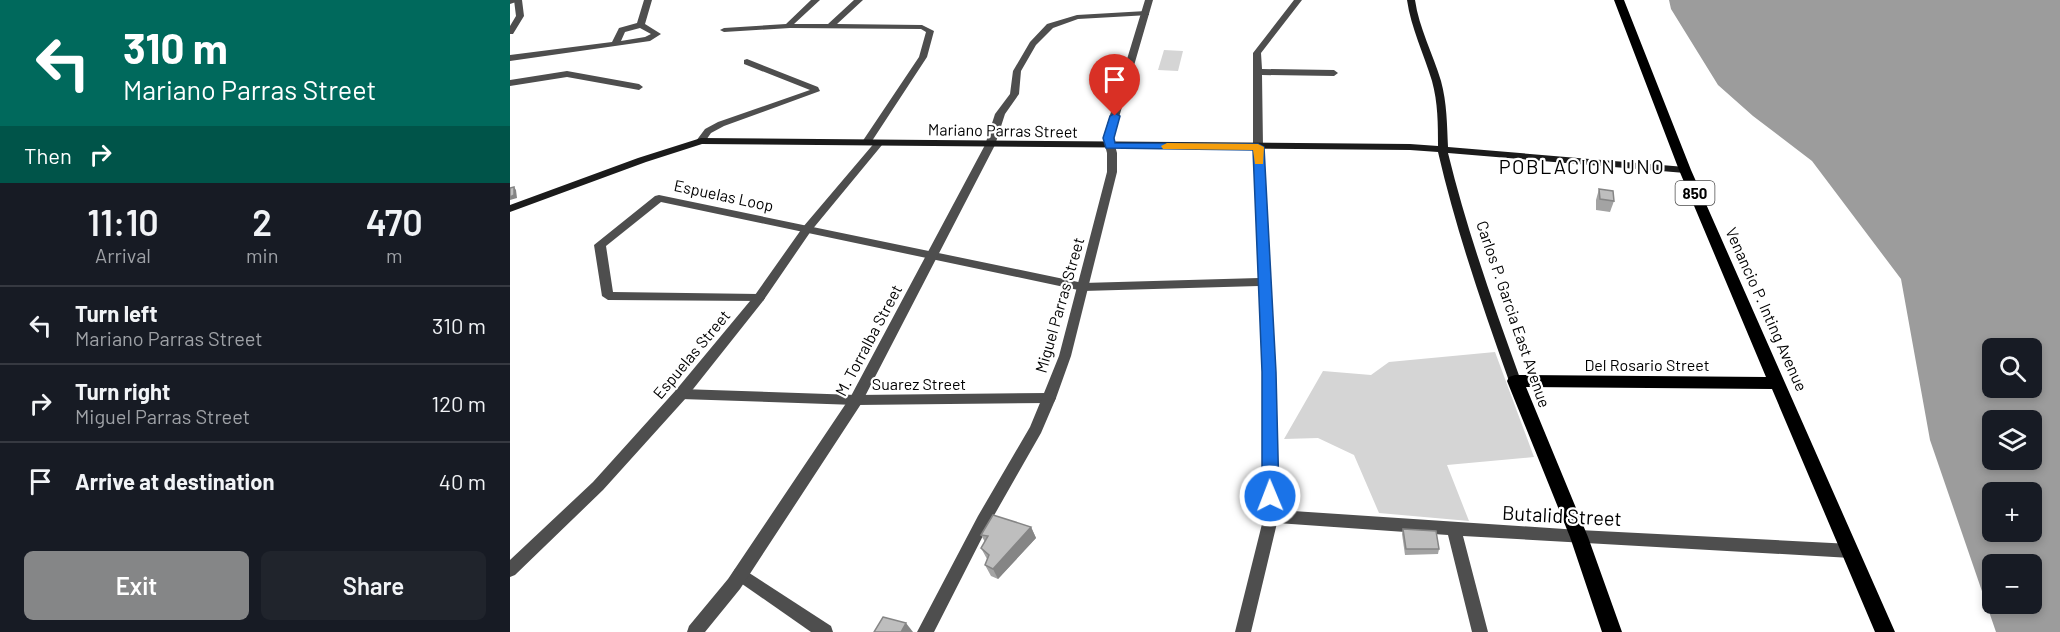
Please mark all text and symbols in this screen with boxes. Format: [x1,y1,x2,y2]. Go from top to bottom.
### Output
text: 310 m [123,22,228,72]
icon: left [24,24,102,102]
pin [1089,54,1140,116]
icon: arrive [1098,63,1131,96]
text: Mariano Parras Street [123,73,376,105]
street label: Mariano Parras Street [928,119,1078,141]
icon: right [84,138,117,171]
text: Then [24,142,72,168]
district label: POBLACION UNO [1499,154,1665,178]
street label: Espuelas Loop [672,175,776,215]
road number: 850 [1676,181,1714,205]
text: 11:10 [87,200,159,243]
text: 2 [252,200,272,243]
text: 470 [366,200,423,243]
street label: Carlos P. Garcia East Avenue [1473,218,1555,410]
street label: Venancio P. Inting Avenue [1722,224,1812,394]
street label: Miguel Parras Street [1031,235,1087,375]
text: Arrival [95,243,151,267]
text: min [246,243,278,267]
text: m [386,243,402,267]
street label: M. Torralba Street [831,281,905,399]
text: Turn left [75,300,158,326]
street label: Espuelas Street [648,306,734,402]
icon: left [24,309,57,342]
text: 310 m [432,312,486,338]
text: Mariano Parras Street [75,326,263,350]
map controls [1982,338,2042,614]
button: search [1982,338,2042,398]
street label: Del Rosario Street [1584,355,1710,374]
street label: Suarez Street [872,374,966,393]
text: Turn right [75,378,170,404]
icon: right [24,387,57,420]
text: 120 m [431,390,486,416]
text: Miguel Parras Street [75,404,250,428]
button: layers [1982,410,2042,470]
position arrow [1238,464,1302,528]
icon: arrive [24,465,57,498]
text: Arrive at destination [75,468,274,494]
text: 40 m [439,468,486,494]
button: + [1982,482,2042,542]
street label: Butalid Street [1502,500,1622,530]
button: Exit [24,551,249,620]
button: Share [261,551,486,620]
button: − [1982,554,2042,614]

